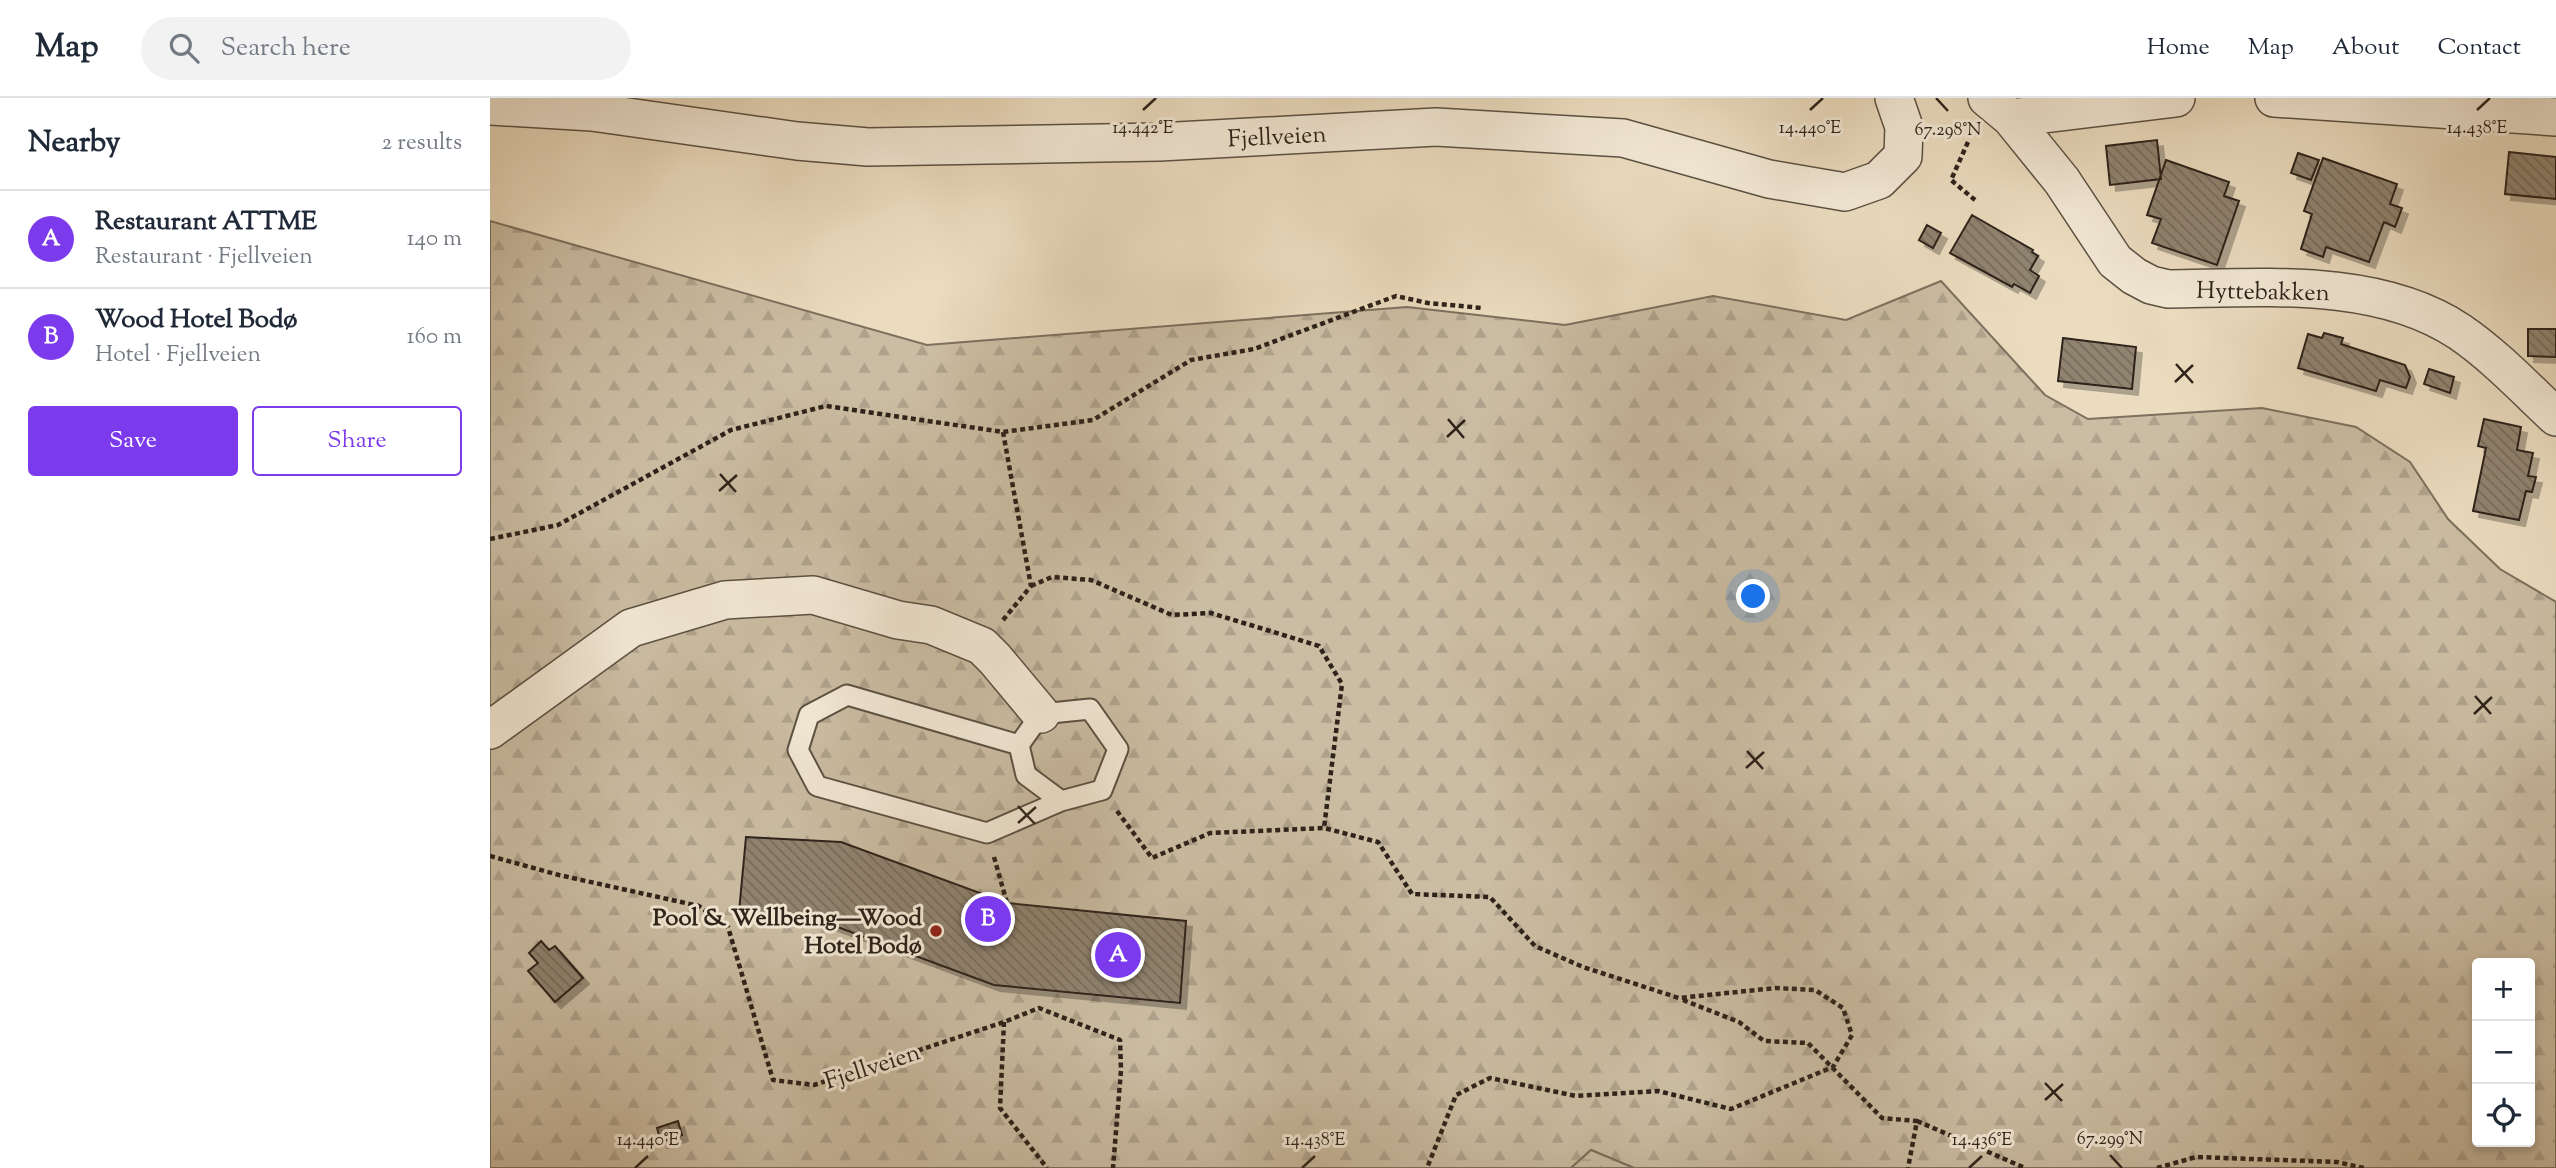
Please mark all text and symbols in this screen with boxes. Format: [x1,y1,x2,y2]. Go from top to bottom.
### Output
search box [141,17,631,80]
text: Map [35,24,99,72]
icon: search [165,29,203,67]
text: Search here [221,30,351,67]
text: Home [2147,31,2210,65]
text: Map [2248,31,2294,65]
text: About [2332,31,2399,65]
text: Contact [2437,31,2521,65]
text: 14.442°E [1112,116,1174,142]
text: 14.440°E [1779,116,1841,142]
text: 14.438°E [2447,116,2507,142]
street label: Fjellveien [1227,118,1327,158]
text: 67.298°N [1915,118,1981,144]
text: Nearby [28,122,120,165]
text: 2 results [382,127,462,160]
text: Restaurant ATTME [95,204,317,241]
text: A [42,223,60,256]
text: 140 m [407,223,462,256]
text: Restaurant · Fjellveien [95,241,313,274]
street label: Hyttebakken [2196,275,2330,311]
text: Wood Hotel Bodø [95,302,298,339]
text: B [44,321,58,354]
text: 160 m [407,321,462,354]
text: Hotel · Fjellveien [95,339,261,372]
button: Save [28,406,238,476]
button: Share [252,406,462,476]
your location [1736,579,1770,613]
pin: B [965,893,1011,945]
place label: Pool & Wellbeing—Wood Hotel Bodø [653,902,922,964]
marker: Pool & Wellbeing—Wood Hotel Bodø [928,923,944,939]
pin: A [1095,929,1141,981]
map controls [2472,958,2535,1147]
button: + [2472,958,2535,1021]
button: − [2472,1021,2535,1084]
street label: Fjellveien [820,1036,925,1099]
button: locate [2472,1084,2535,1147]
text: 67.299°N [2077,1127,2143,1153]
text: 14.440°E [617,1128,679,1154]
text: 14.438°E [1285,1128,1345,1154]
text: 14.436°E [1952,1128,2012,1154]

